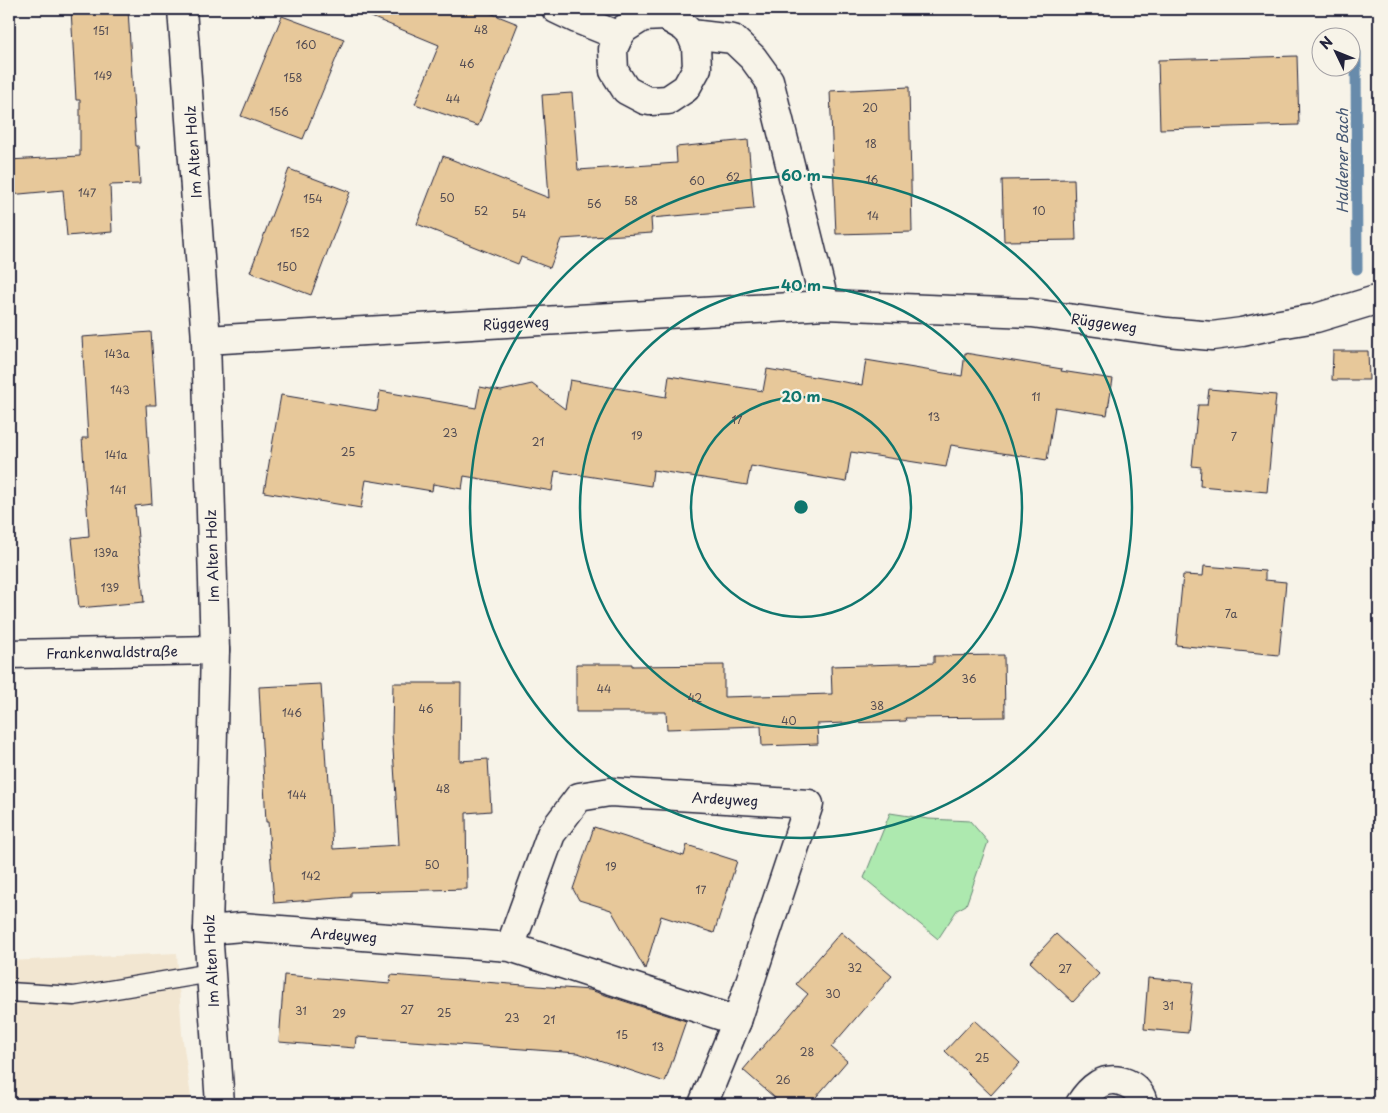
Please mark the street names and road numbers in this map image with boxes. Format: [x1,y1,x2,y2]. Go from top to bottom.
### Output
street label: Im Alten Holz [179,105,207,199]
street label: Rüggeweg [1070,308,1138,338]
street label: Rüggeweg [482,311,550,335]
street label: Im Alten Holz [200,509,224,603]
street label: Frankenwaldstraße [46,640,178,664]
street label: Ardeyweg [691,787,759,811]
street label: Im Alten Holz [198,914,224,1008]
street label: Ardeyweg [310,922,378,948]

